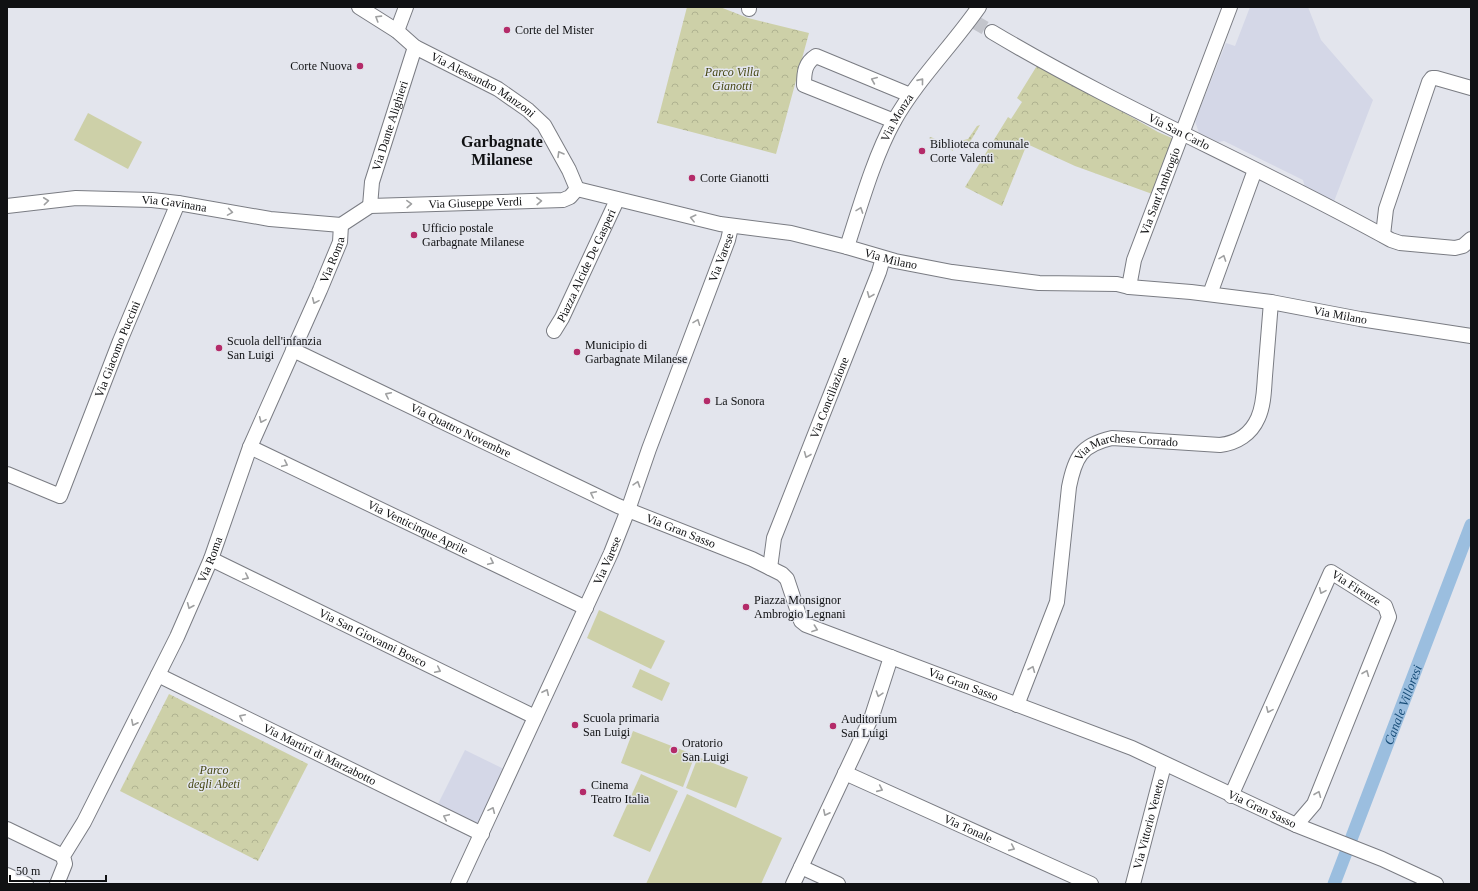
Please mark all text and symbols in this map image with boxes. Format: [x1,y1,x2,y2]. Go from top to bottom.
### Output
one-way arrow [375,16,382,23]
place label: Corte del Mister [515,23,594,37]
marker: Corte del Mister [502,25,512,35]
street label: Via Alessandro Manzoni [428,49,539,121]
place label: Corte Nuova [290,59,353,73]
marker: Corte Nuova [355,61,365,71]
park label: Parco Villa Gianotti [704,65,759,93]
one-way arrow [870,77,877,85]
street label: Via Dante Alighieri [369,78,411,173]
one-way arrow [917,78,924,85]
street label: Via Monza [878,90,917,144]
street label: Via San Carlo [1146,110,1212,153]
district label: Garbagnate Milanese [461,133,543,168]
place label: Biblioteca comunale Corte Valenti [930,137,1029,165]
marker: Biblioteca comunale Corte Valenti [917,146,927,156]
street label: Via Sant'Ambrogio [1137,146,1183,237]
one-way arrow [558,151,565,158]
place label: Corte Gianotti [700,171,770,185]
marker: Corte Gianotti [687,173,697,183]
street label: Via Gavinana [142,193,209,215]
street label: Via Giuseppe Verdi [428,194,523,211]
one-way arrow [43,197,49,206]
one-way arrow [536,197,542,205]
one-way arrow [406,200,412,209]
street label: Piazza Alcide De Gasperi [554,206,619,325]
one-way arrow [855,206,863,213]
one-way arrow [227,208,233,216]
one-way arrow [690,214,696,222]
place label: Ufficio postale Garbagnate Milanese [422,221,524,249]
marker: Ufficio postale Garbagnate Milanese [409,230,419,240]
street label: Via Varese [706,232,736,284]
street label: Via Roma [317,236,347,285]
street label: Via Milano [863,245,919,272]
one-way arrow [1219,254,1227,261]
one-way arrow [867,291,875,298]
one-way arrow [312,297,320,305]
street label: Via Giacomo Puccini [92,298,143,399]
street label: Via Milano [1312,303,1368,327]
one-way arrow [692,319,700,326]
place label: Scuola dell'infanzia San Luigi [227,334,322,362]
place label: Municipio di Garbagnate Milanese [585,338,687,366]
marker: Scuola dell'infanzia San Luigi [214,343,224,353]
marker: Municipio di Garbagnate Milanese [572,347,582,357]
street label: Via Conciliazione [807,355,852,441]
one-way arrow [384,392,392,400]
place label: La Sonora [715,394,765,408]
marker: La Sonora [702,396,712,406]
street label: Via Quattro Novembre [408,400,513,461]
one-way arrow [259,415,267,423]
street label: Via Marchese Corrado [1071,431,1179,463]
one-way arrow [804,451,812,458]
one-way arrow [281,459,288,467]
one-way arrow [633,480,641,487]
one-way arrow [590,491,597,499]
street label: Via Venticinque Aprile [365,497,470,557]
street label: Via Gran Sasso [644,511,718,551]
street label: Via Roma [195,534,225,585]
street label: Via Varese [590,535,624,587]
one-way arrow [487,557,494,565]
street label: Via Firenze [1329,567,1383,609]
one-way arrow [241,572,249,579]
one-way arrow [1319,587,1327,595]
place label: Piazza Monsignor Ambrogio Legnani [754,593,846,621]
marker: Piazza Monsignor Ambrogio Legnani [741,602,751,612]
one-way arrow [187,603,195,610]
street label: Via San Giovanni Bosco [317,606,429,670]
one-way arrow [811,624,818,632]
water label: Canale Villoresi [1380,662,1425,747]
one-way arrow [434,665,441,673]
street label: Via Gran Sasso [926,665,1000,704]
one-way arrow [1027,666,1035,673]
one-way arrow [1362,670,1370,677]
one-way arrow [541,689,549,697]
one-way arrow [875,691,884,698]
one-way arrow [1266,707,1274,714]
place label: Scuola primaria San Luigi [583,711,660,739]
place label: Auditorium San Luigi [841,712,898,740]
one-way arrow [238,714,246,722]
one-way arrow [131,719,139,727]
marker: Scuola primaria San Luigi [570,720,580,730]
street label: Via Martiri di Marzabotto [261,721,378,788]
marker: Auditorium San Luigi [828,721,838,731]
place label: Oratorio San Luigi [682,736,730,764]
marker: Oratorio San Luigi [669,745,679,755]
park label: Parco degli Abeti [188,763,240,791]
street label: Via Vittorio Veneto [1130,777,1167,871]
place label: Cinema Teatro Italia [591,778,650,806]
one-way arrow [877,785,884,793]
marker: Cinema Teatro Italia [578,787,588,797]
street label: Via Gran Sasso [1226,787,1299,831]
one-way arrow [1314,790,1322,797]
one-way arrow [487,807,495,815]
one-way arrow [823,809,831,816]
street label: Via Tonale [942,811,995,846]
one-way arrow [443,814,451,822]
one-way arrow [1007,843,1015,851]
scale bar [10,857,106,883]
text: 50 m [16,864,41,878]

